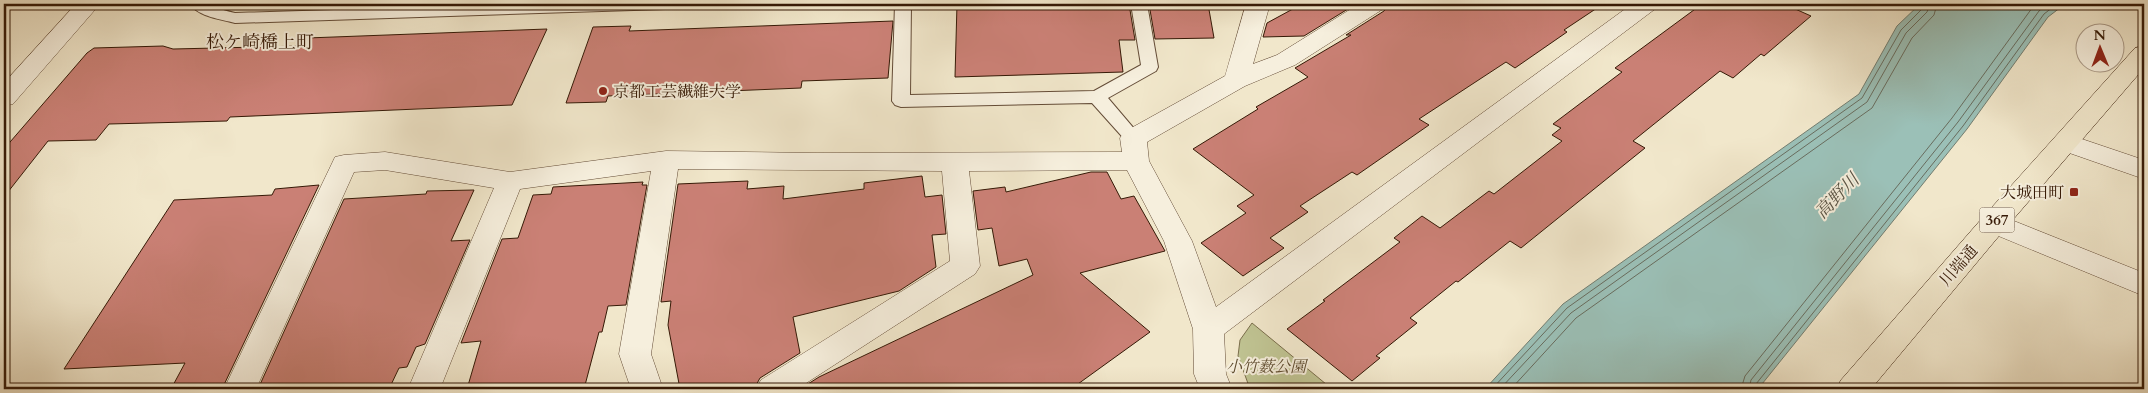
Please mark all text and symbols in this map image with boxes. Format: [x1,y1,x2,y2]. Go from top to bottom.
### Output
north arrow [2076,22,2126,72]
text: N [2094,26,2106,45]
district label: 松ケ崎橋上町 [206,30,314,55]
place label: 京都工芸繊維大学 [613,81,741,103]
marker: 京都工芸繊維大学 [597,85,609,97]
water label: 高野川 [1810,167,1866,224]
place label: 大城田町 [2000,182,2064,204]
marker: 大城田町 [2068,186,2080,198]
road number: 367 [1980,208,2014,232]
street label: 川端通 [1935,240,1983,291]
park label: 小竹薮公園 [1226,356,1309,378]

